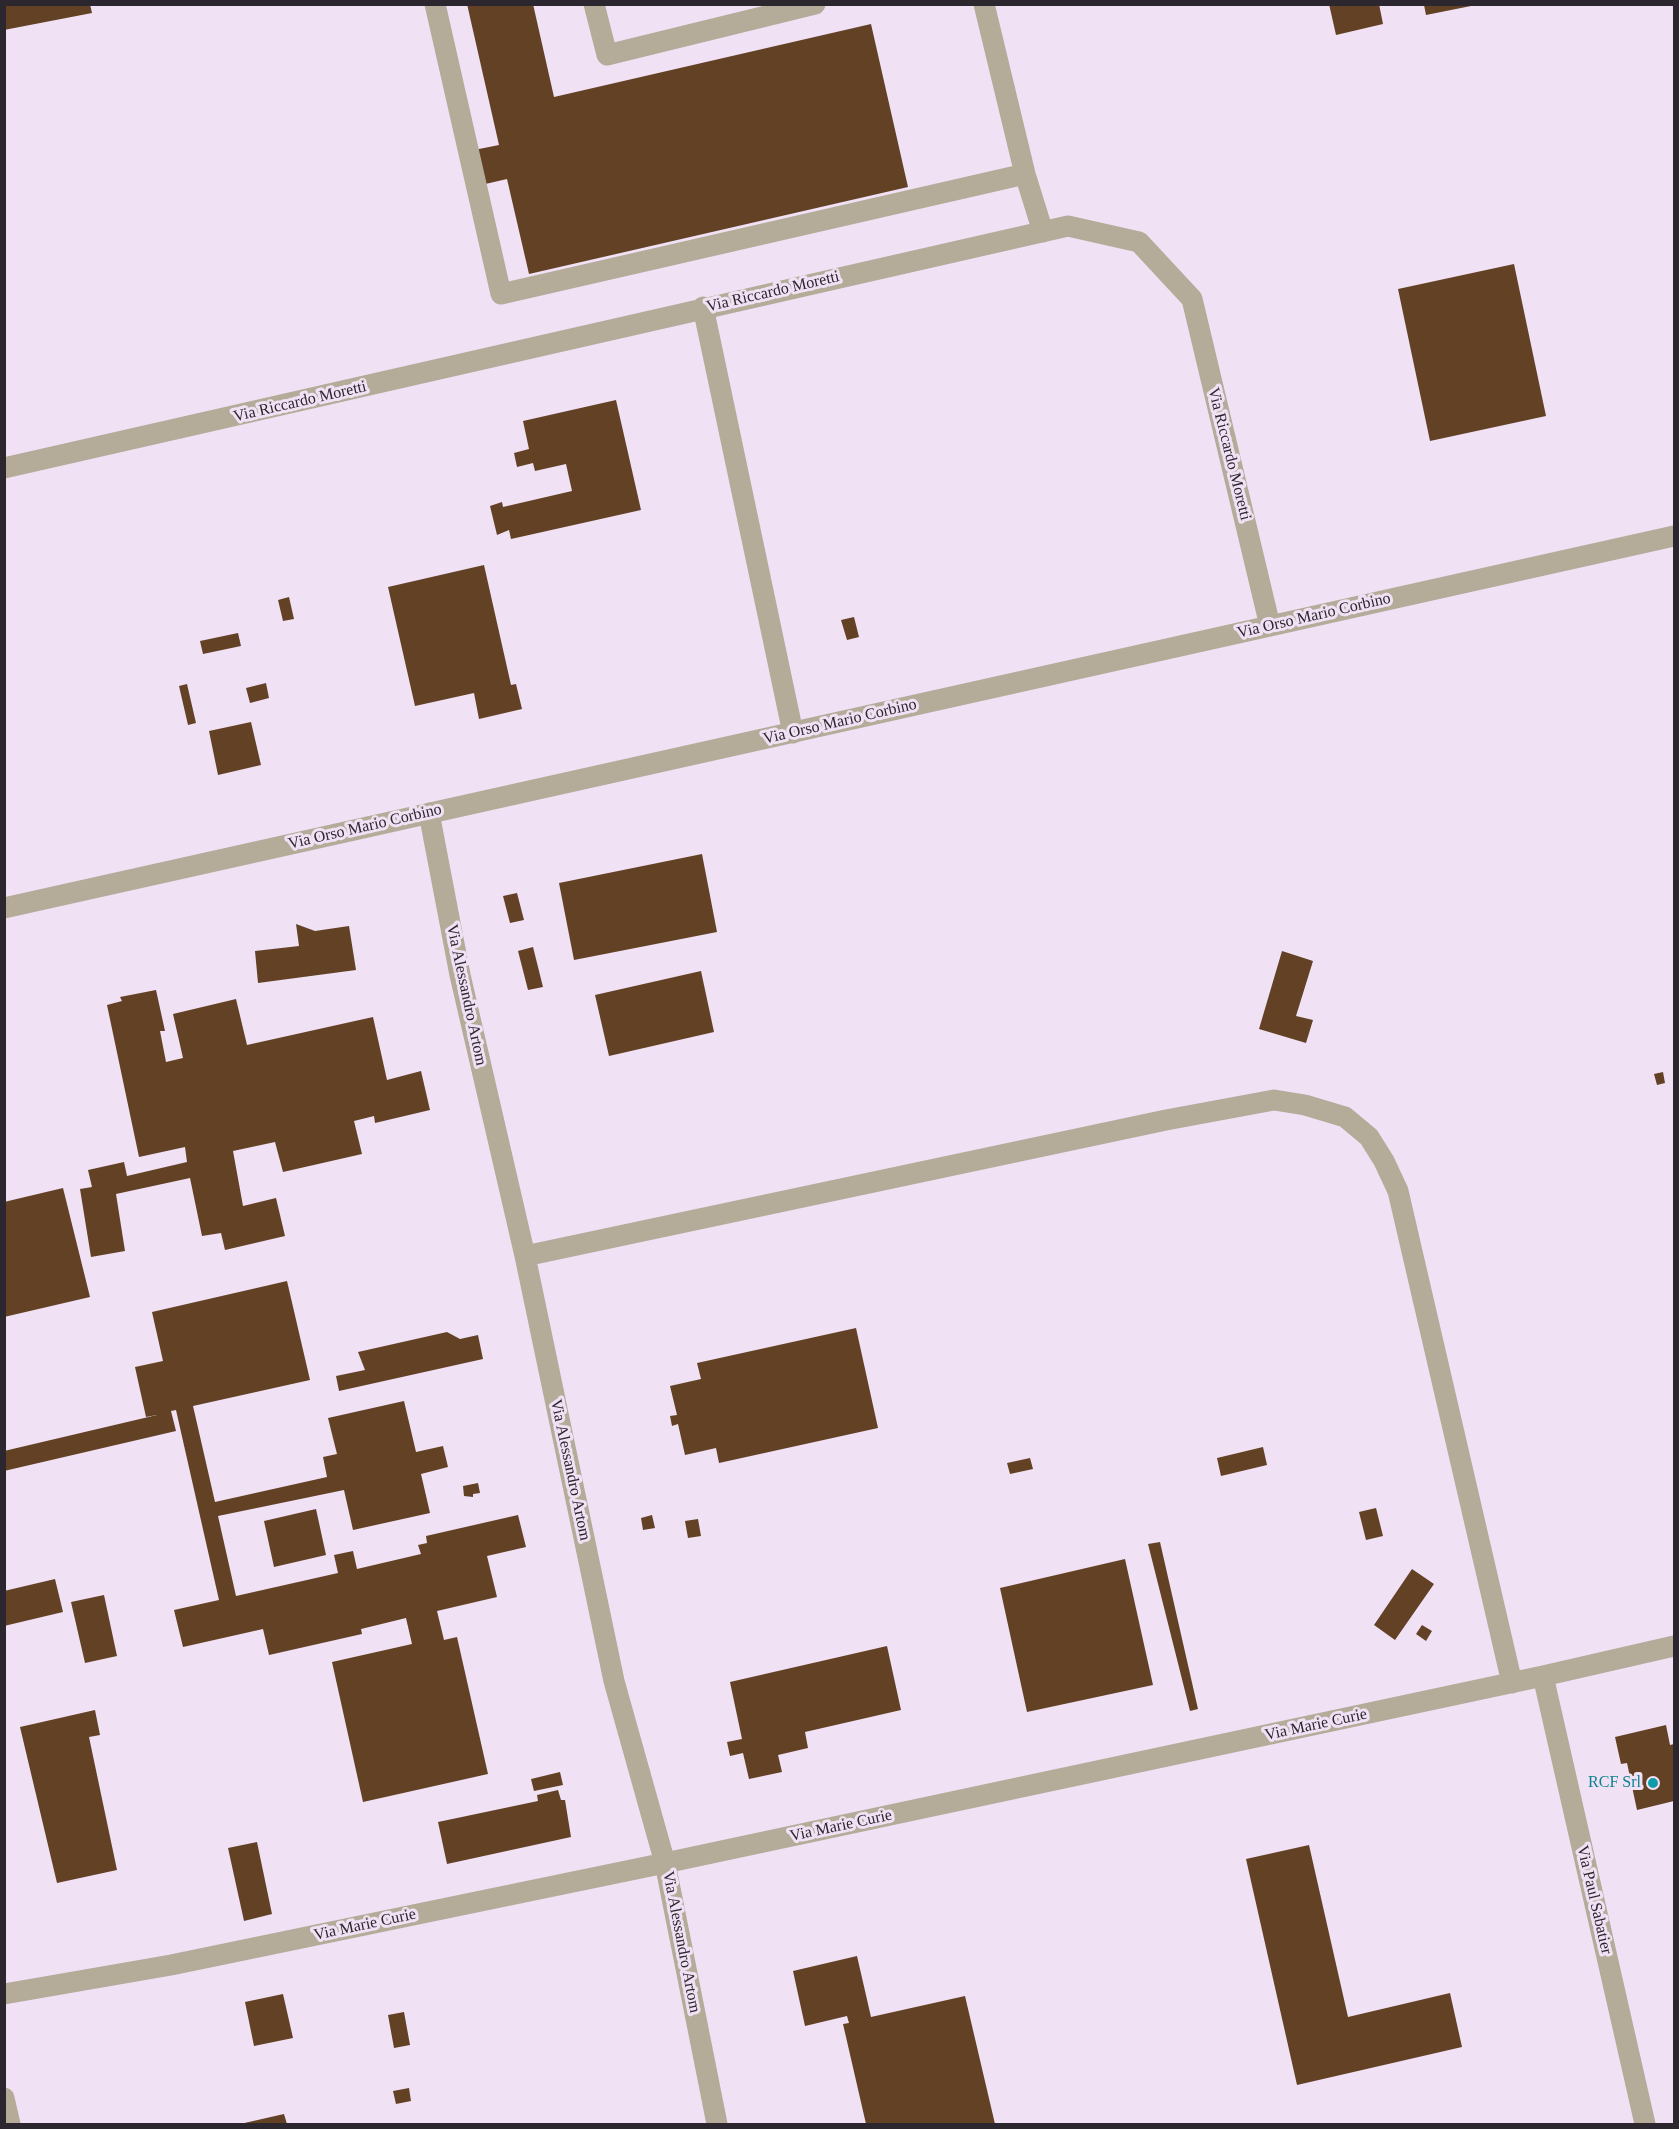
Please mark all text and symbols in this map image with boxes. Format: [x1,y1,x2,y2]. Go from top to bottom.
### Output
street label: Via Riccardo Moretti [705,267,841,317]
street label: Via Riccardo Moretti [232,377,368,427]
street label: Via Riccardo Moretti [1203,386,1255,522]
street label: Via Orso Mario Corbino [1235,589,1393,643]
street label: Via Orso Mario Corbino [761,695,919,749]
street label: Via Orso Mario Corbino [286,800,444,854]
street label: Via Alessandro Artom [442,923,490,1067]
street label: Via Alessandro Artom [546,1398,594,1542]
street label: Via Marie Curie [1263,1705,1369,1745]
place label: RCF Srl [1588,1773,1641,1793]
marker: RCF Srl [1646,1776,1660,1790]
street label: Via Marie Curie [788,1806,894,1846]
street label: Via Paul Sabatier [1572,1844,1616,1956]
street label: Via Alessandro Artom [658,1870,704,2014]
street label: Via Marie Curie [312,1905,418,1945]

